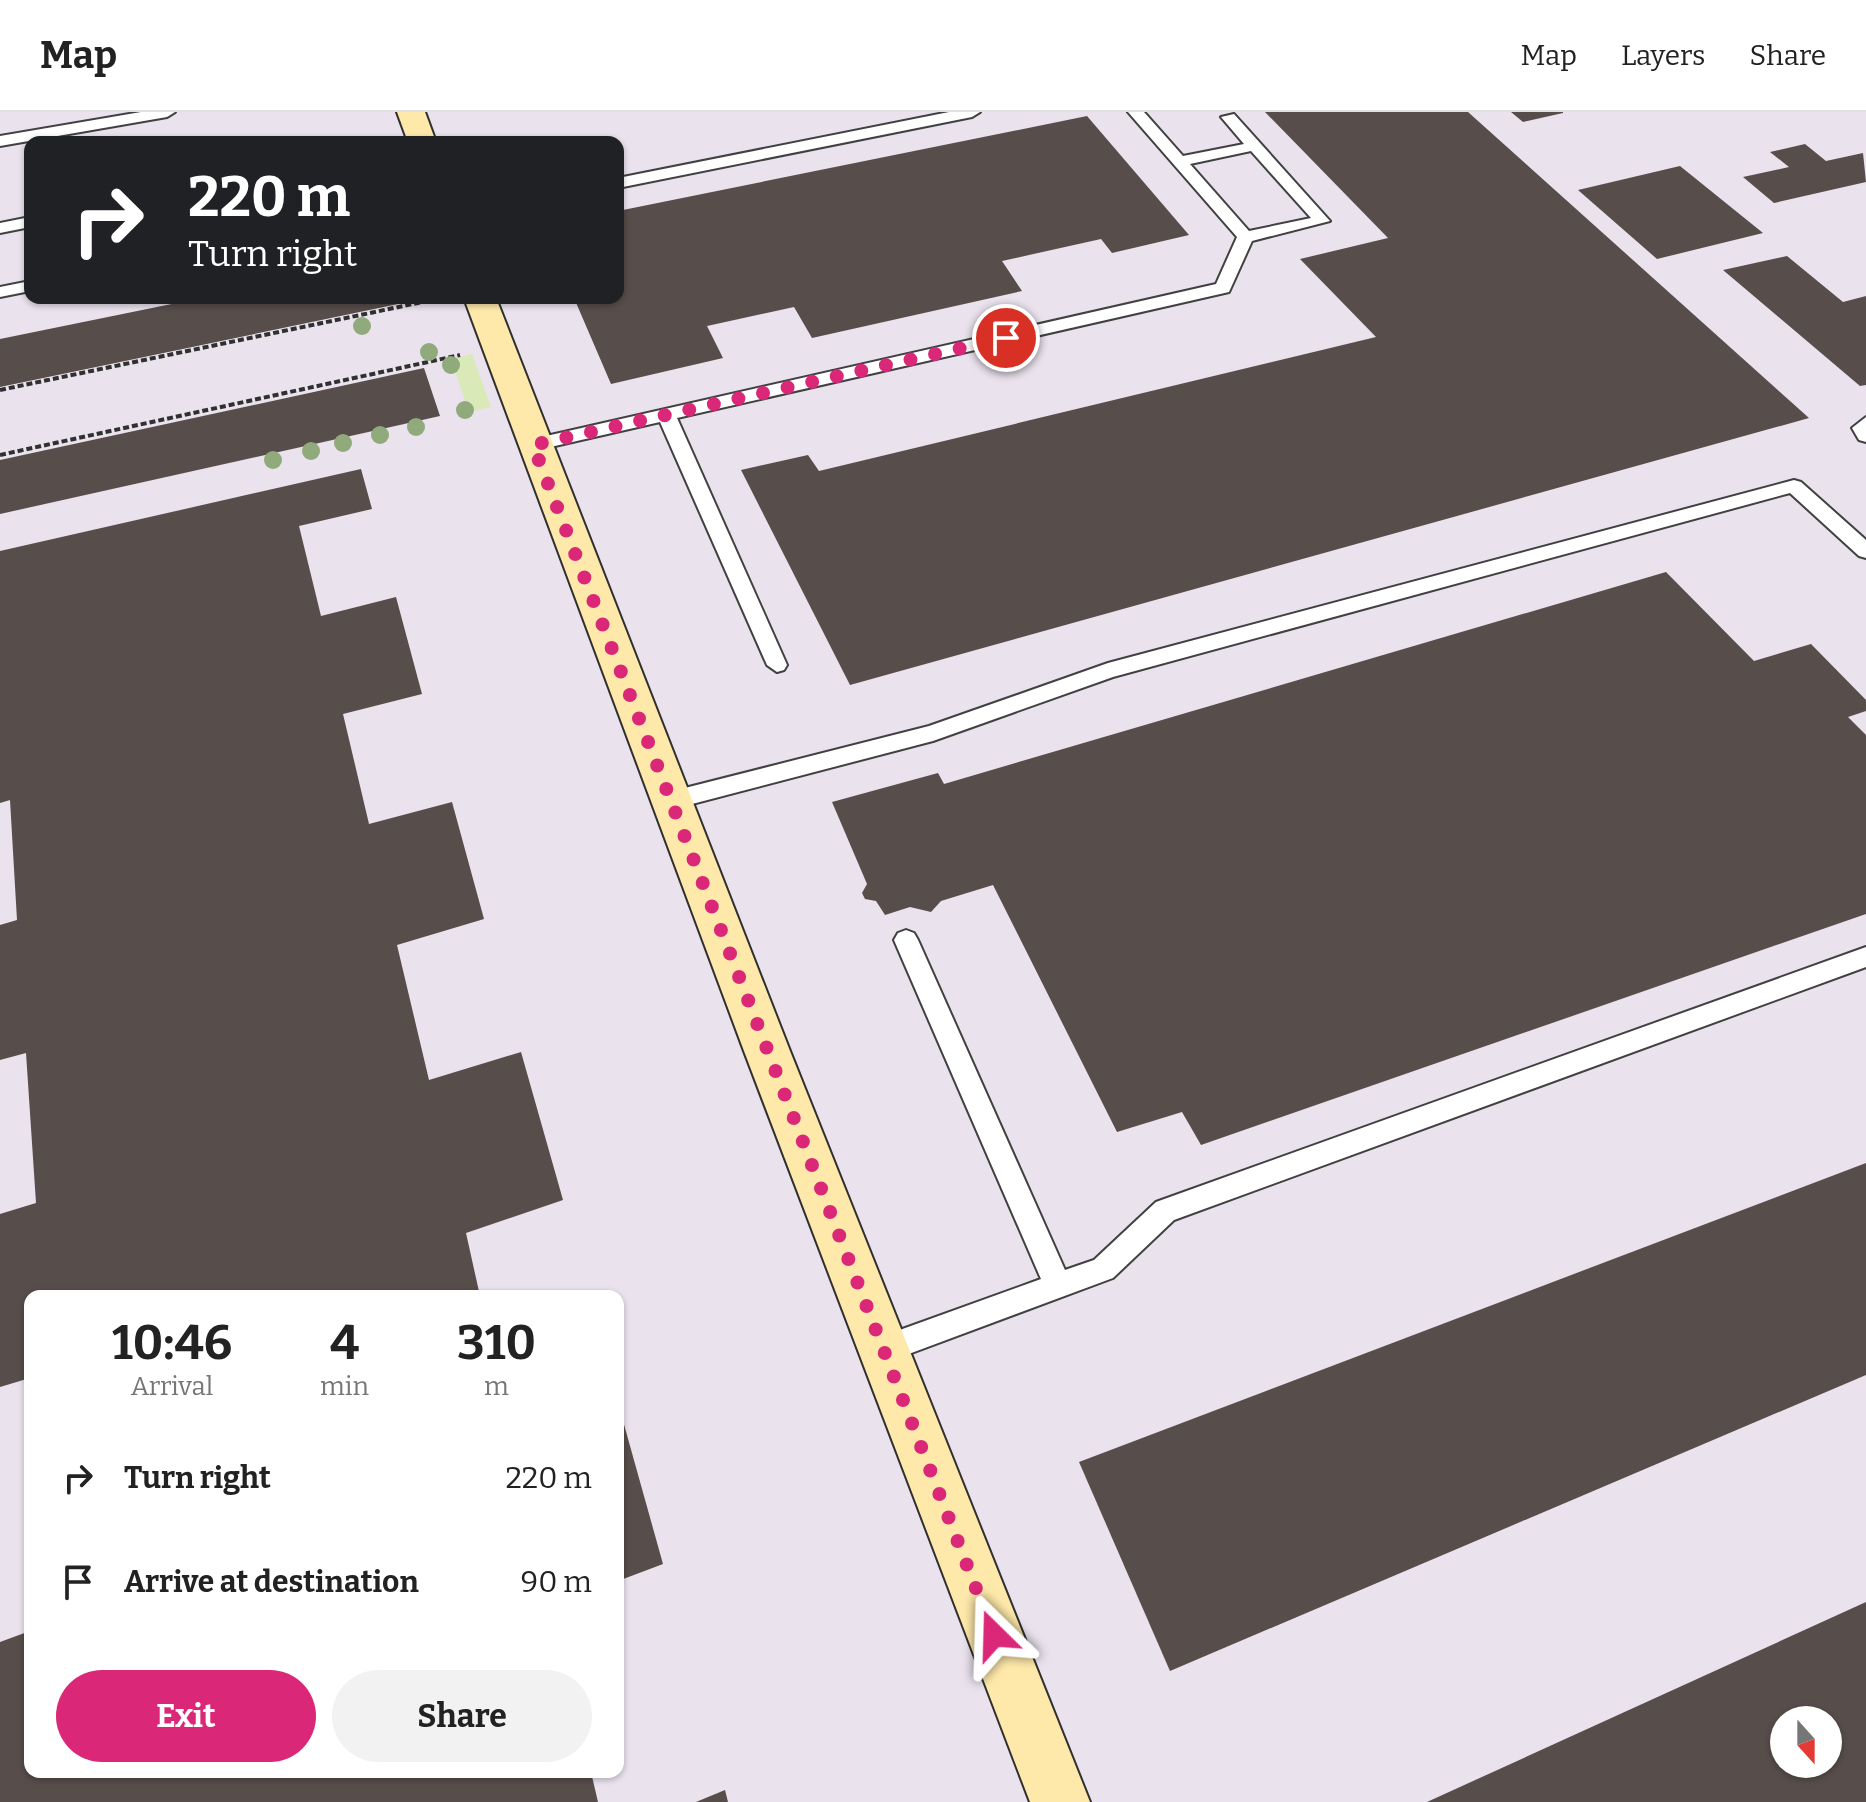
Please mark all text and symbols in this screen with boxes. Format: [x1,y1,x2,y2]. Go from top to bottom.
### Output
text: Map [40,32,117,78]
text: Map [1520,39,1577,72]
text: Layers [1621,39,1705,72]
text: Share [1749,39,1826,72]
text: 220 m [188,164,350,231]
icon: right [56,168,160,272]
text: Turn right [188,232,357,276]
pin [972,304,1040,372]
icon: arrive [984,316,1028,360]
text: 10:46 [112,1314,232,1372]
text: 4 [330,1314,359,1372]
text: 310 [457,1314,536,1372]
text: Arrival [131,1371,213,1402]
text: min [320,1371,369,1402]
text: m [484,1371,509,1402]
icon: right [56,1456,100,1500]
text: Turn right [124,1460,271,1496]
text: 220 m [506,1460,592,1496]
icon: arrive [56,1560,100,1604]
text: Arrive at destination [124,1564,419,1600]
text: 90 m [521,1564,592,1600]
position arrow [952,1593,1036,1677]
button: Exit [56,1670,316,1762]
button: Share [332,1670,592,1762]
north arrow [1770,1706,1842,1778]
map controls [1770,1706,1842,1778]

